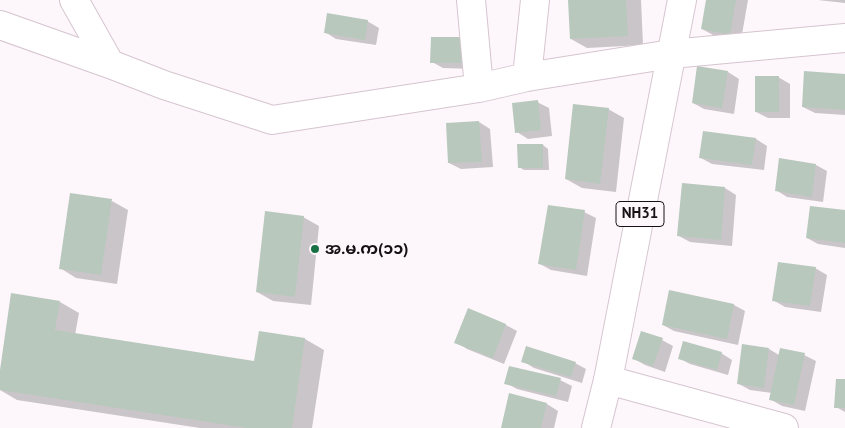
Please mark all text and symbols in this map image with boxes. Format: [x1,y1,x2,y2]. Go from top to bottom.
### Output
road number: NH31 [616,202,664,226]
place label: အ.မ.က(၁၁) [325,239,408,259]
marker: အ.မ.က(၁၁) [309,243,321,255]

